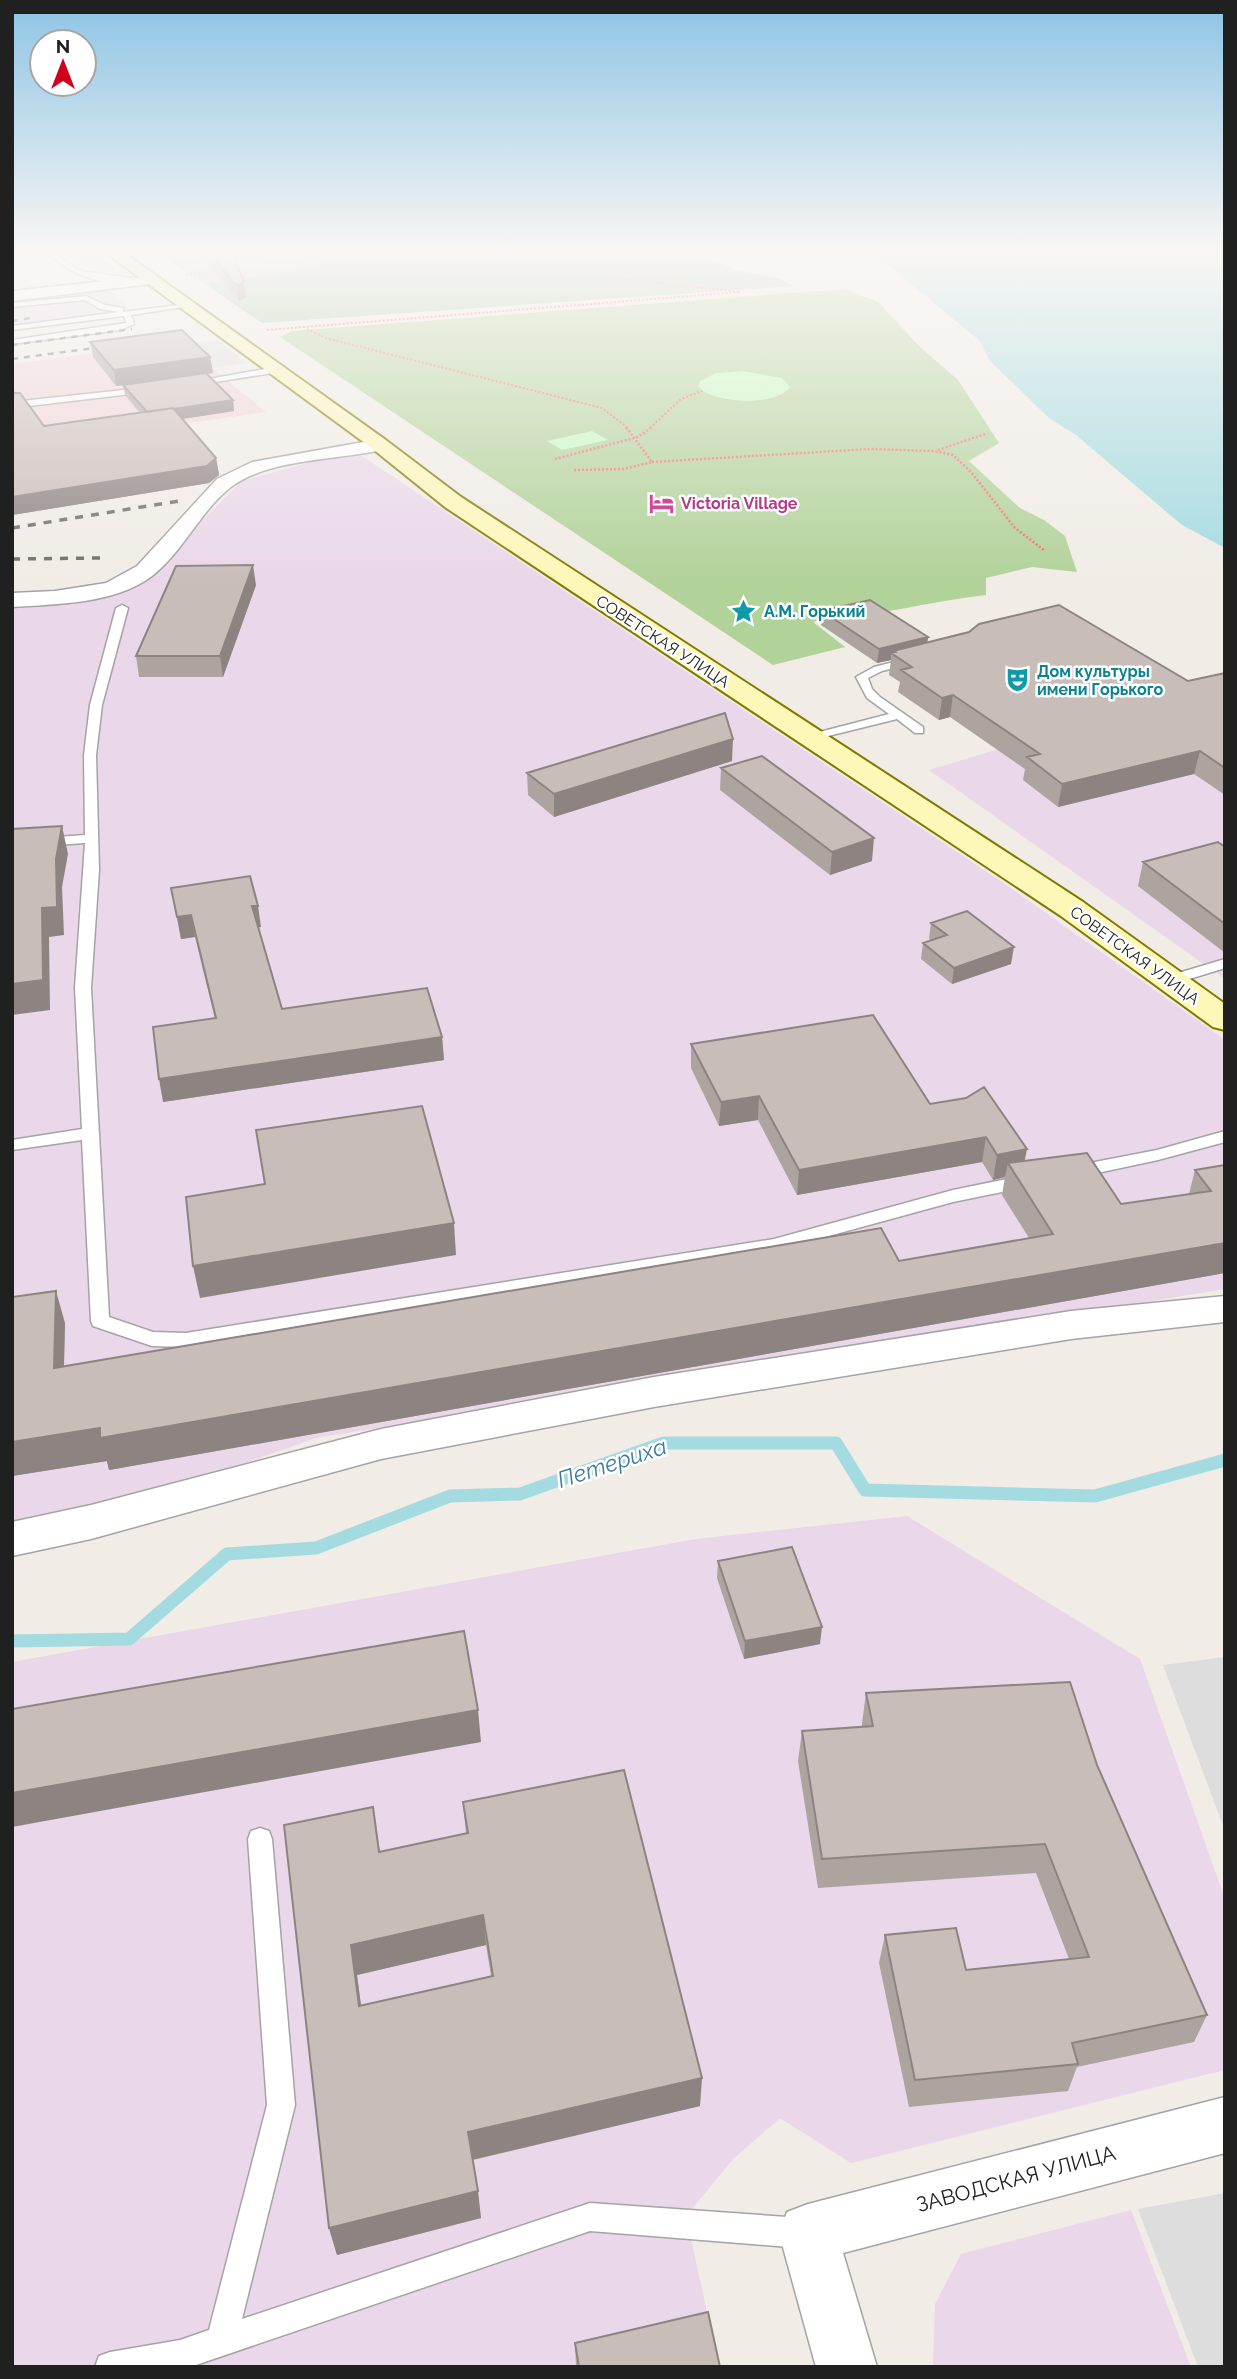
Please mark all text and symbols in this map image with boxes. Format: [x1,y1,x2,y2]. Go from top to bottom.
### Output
north arrow [28,28,98,98]
text: N [56,35,70,57]
hotel icon: Victoria Village [647,489,675,517]
place label: Victoria Village [681,494,798,513]
street label: СОВЕТСКАЯ УЛИЦА [593,591,733,692]
place icon: А.М. Горький [730,597,758,625]
place label: А.М. Горький [764,602,865,621]
place label: Дом культуры имени Горького [1037,662,1163,699]
theatre icon: Дом культуры имени Горького [1003,666,1031,694]
street label: СОВЕТСКАЯ УЛИЦА [1066,902,1203,1009]
water label: Петериха [554,1432,670,1493]
street label: ЗАВОДСКАЯ УЛИЦА [914,2140,1118,2217]

